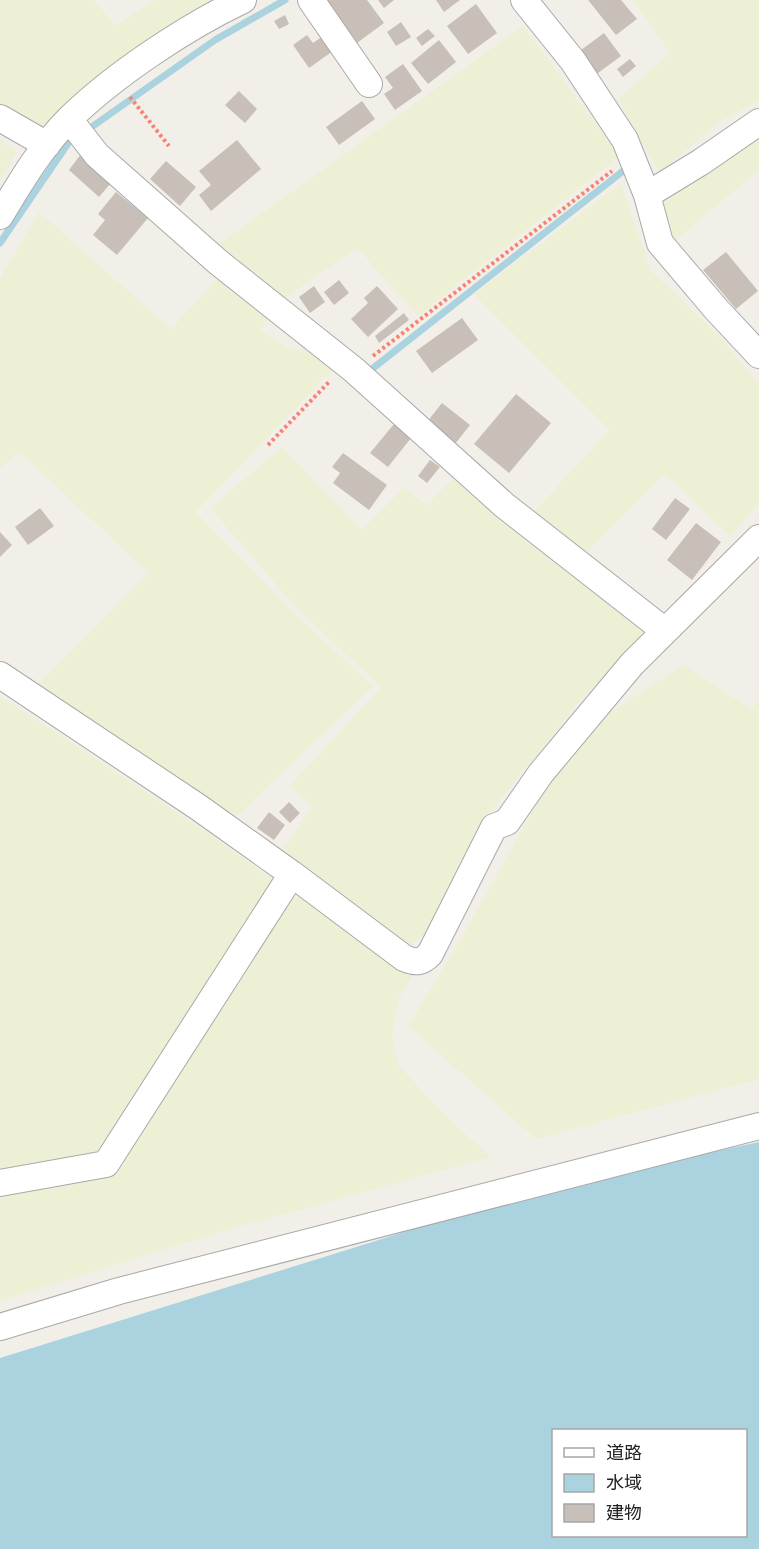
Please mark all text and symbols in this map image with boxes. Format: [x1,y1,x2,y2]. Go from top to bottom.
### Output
legend [552,1429,747,1537]
text: 道路 [606,1442,642,1463]
text: 水域 [606,1472,642,1493]
text: 建物 [606,1502,642,1523]

